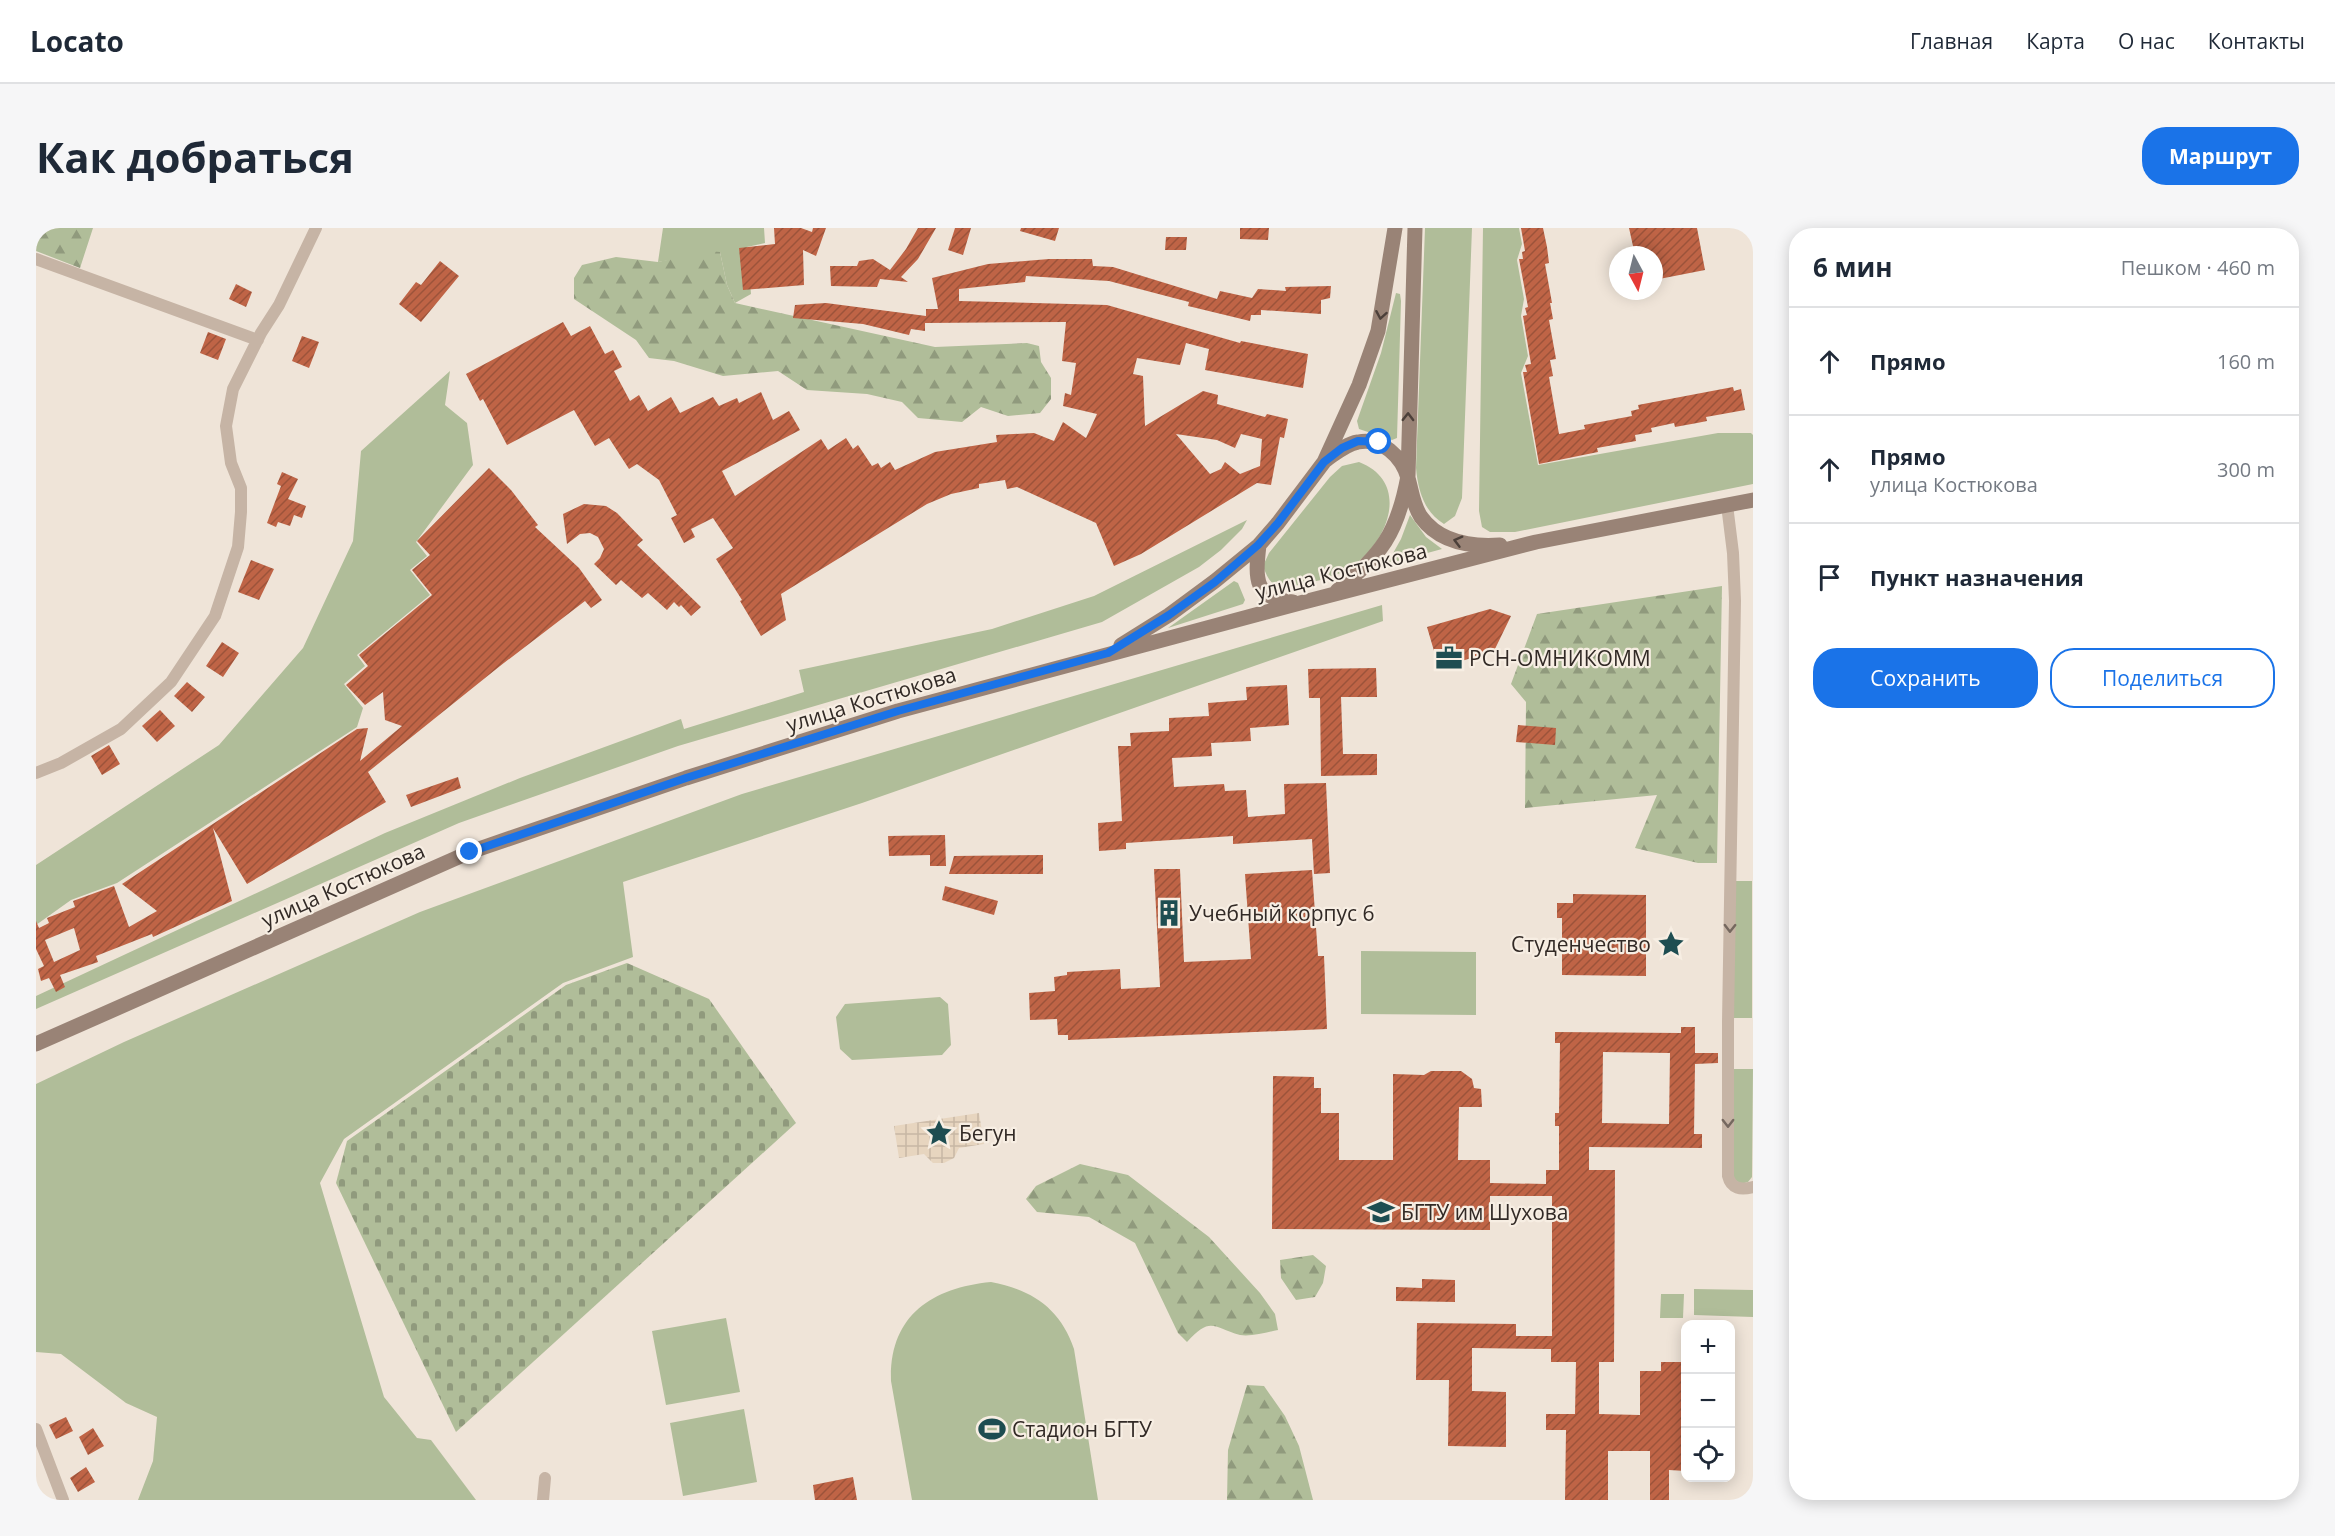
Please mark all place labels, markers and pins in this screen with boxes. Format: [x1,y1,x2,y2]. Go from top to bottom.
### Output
office icon: РСН-ОМНИКОММ [1434,643,1464,673]
place label: РСН-ОМНИКОММ [1469,644,1651,672]
building icon: Учебный корпус 6 [1154,898,1184,928]
place label: Учебный корпус 6 [1189,899,1375,927]
place icon: Студенчество [1656,929,1686,959]
place label: Студенчество [1511,930,1651,958]
place icon: Бегун [924,1118,954,1148]
place label: Бегун [959,1119,1017,1147]
school or university icon: БГТУ им Шухова [1366,1197,1396,1227]
place label: БГТУ им Шухова [1401,1198,1569,1226]
sports icon: Стадион БГТУ [977,1414,1007,1444]
place label: Стадион БГТУ [1012,1415,1152,1443]

